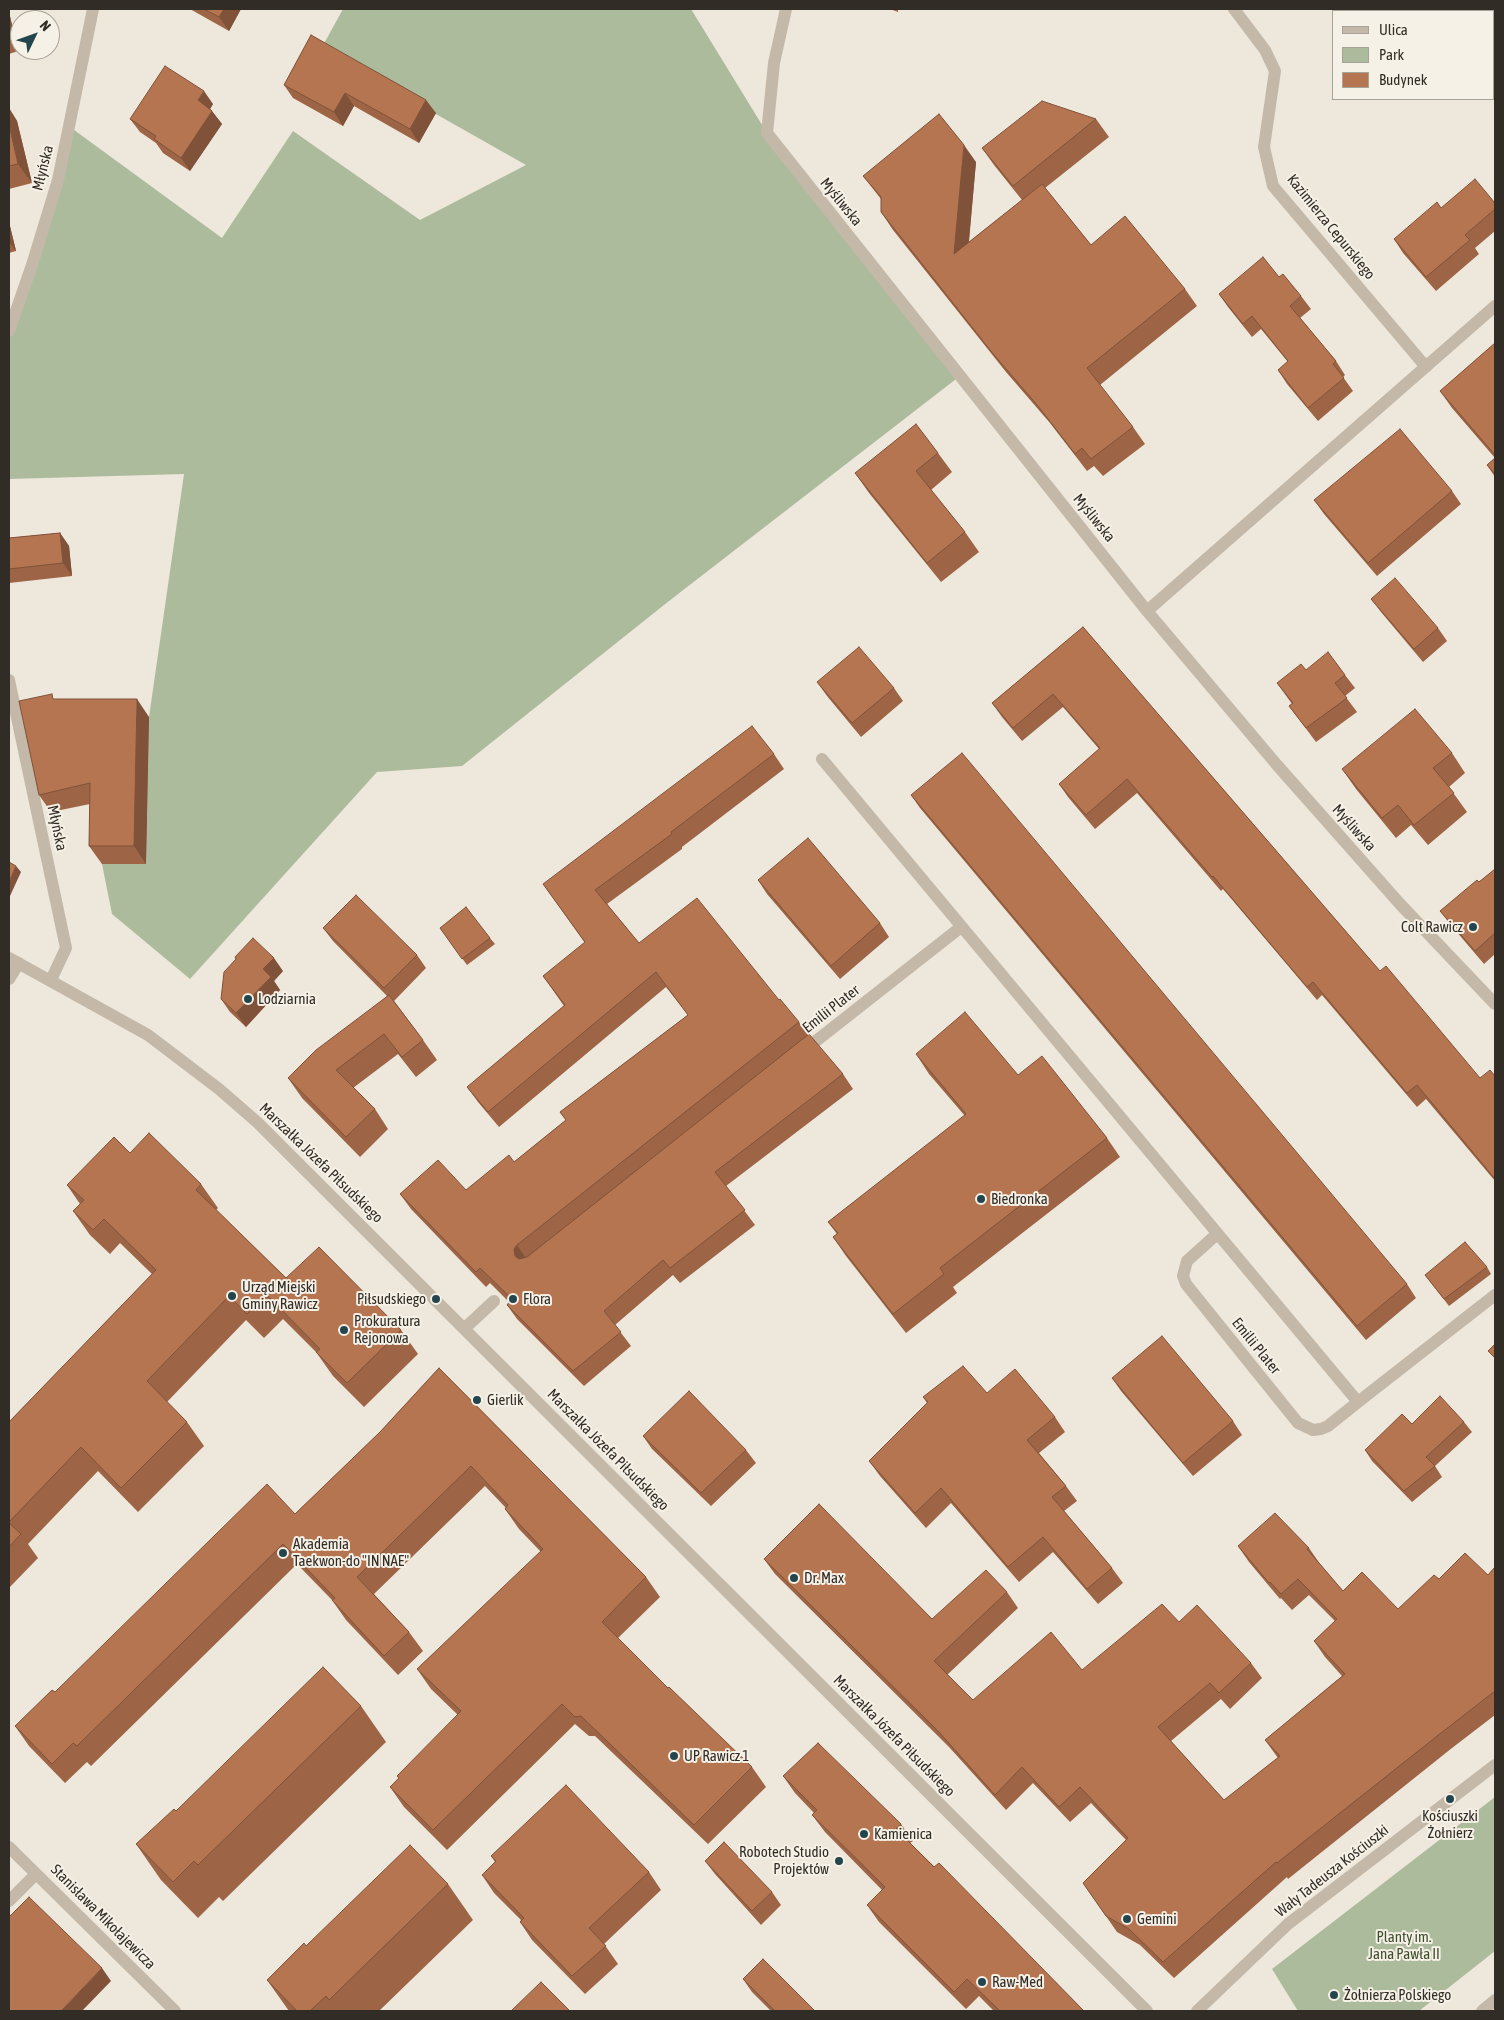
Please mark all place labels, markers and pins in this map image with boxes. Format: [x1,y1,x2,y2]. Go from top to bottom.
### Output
place label: Colt Rawicz [1401,918,1463,936]
marker: Colt Rawicz [1467,921,1479,933]
place label: Lodziarnia [258,990,316,1008]
marker: Lodziarnia [242,993,254,1005]
place label: Biedronka [991,1190,1048,1208]
marker: Biedronka [975,1193,987,1205]
place label: Urząd Miejski Gminy Rawicz [242,1278,318,1313]
marker: Urząd Miejski Gminy Rawicz [226,1290,238,1302]
place label: Piłsudskiego [357,1290,426,1308]
place label: Flora [523,1290,551,1308]
marker: Piłsudskiego [430,1293,442,1305]
marker: Flora [507,1293,519,1305]
place label: Prokuratura Rejonowa [354,1312,420,1347]
marker: Prokuratura Rejonowa [338,1324,350,1336]
place label: Gierlik [487,1391,524,1409]
marker: Gierlik [471,1394,483,1406]
place label: Akademia Taekwon-do "IN NAE" [293,1535,409,1570]
marker: Akademia Taekwon-do "IN NAE" [277,1547,289,1559]
place label: Dr. Max [804,1569,844,1587]
marker: Dr. Max [788,1572,800,1584]
place label: UP Rawicz 1 [684,1747,749,1765]
marker: UP Rawicz 1 [668,1750,680,1762]
marker: Kościuszki Żołnierz [1444,1793,1456,1805]
place label: Kościuszki Żołnierz [1422,1807,1478,1842]
place label: Kamienica [874,1825,932,1843]
marker: Kamienica [858,1828,870,1840]
place label: Robotech Studio Projektów [739,1843,829,1878]
marker: Robotech Studio Projektów [833,1855,845,1867]
place label: Gemini [1137,1910,1177,1928]
marker: Gemini [1121,1913,1133,1925]
place label: Raw-Med [992,1973,1043,1991]
marker: Raw-Med [976,1976,988,1988]
place label: Żołnierza Polskiego [1344,1986,1451,2004]
marker: Żołnierza Polskiego [1328,1989,1340,2001]

